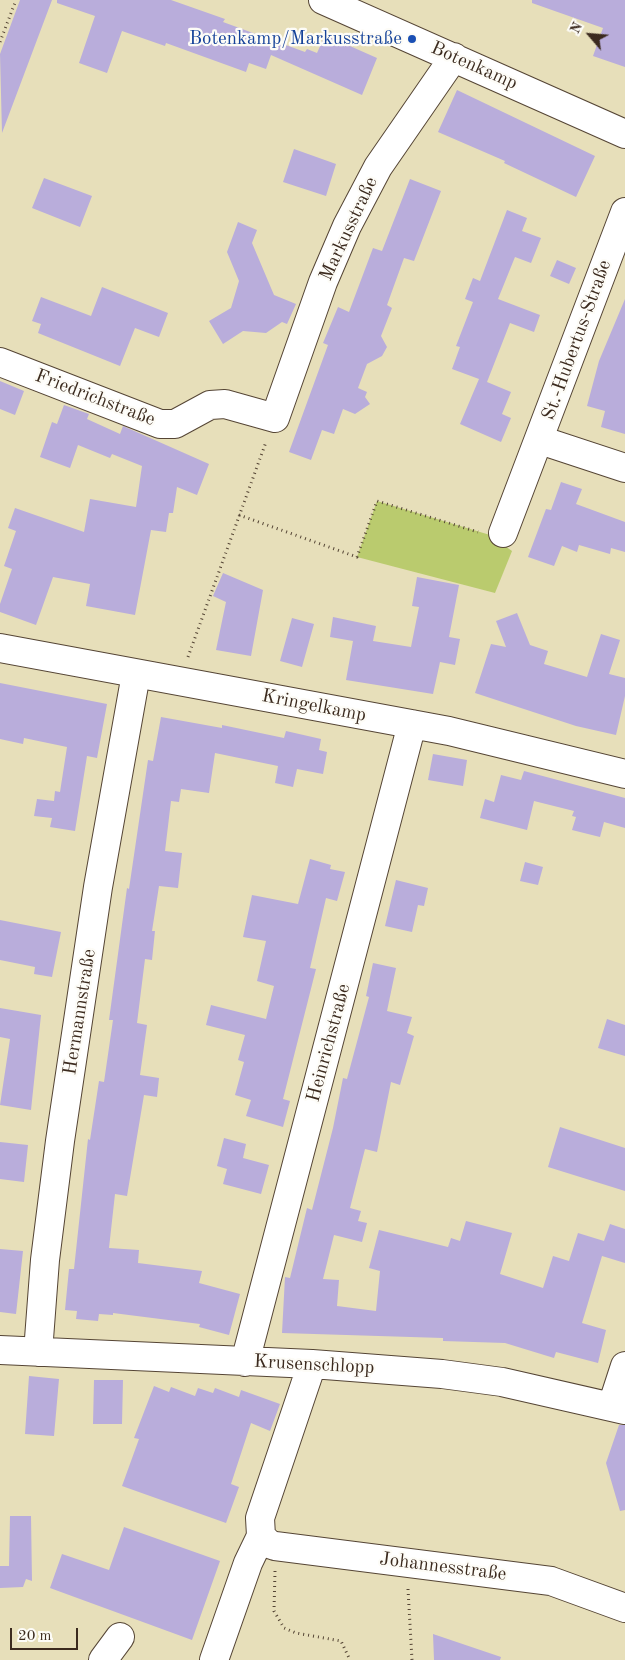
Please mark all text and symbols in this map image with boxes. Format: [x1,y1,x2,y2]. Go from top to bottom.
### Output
north arrow [565,10,615,60]
text: N [568,20,585,36]
place label: Botenkamp/Markusstraße [189,28,402,50]
marker: Botenkamp/Markusstraße [406,33,418,45]
street label: Botenkamp [427,37,521,95]
street label: Markusstraße [315,173,383,285]
street label: St.-Hubertus-Straße [537,257,617,423]
street label: Friedrichstraße [32,365,158,431]
street label: Kringelkamp [260,685,368,727]
street label: Hermannstraße [59,947,101,1077]
street label: Heinrichstraße [302,981,356,1105]
street label: Krusenschlopp [253,1350,375,1380]
street label: Johannesstraße [378,1548,508,1586]
scale bar [12,1618,80,1650]
text: 20 m [18,1629,52,1644]

